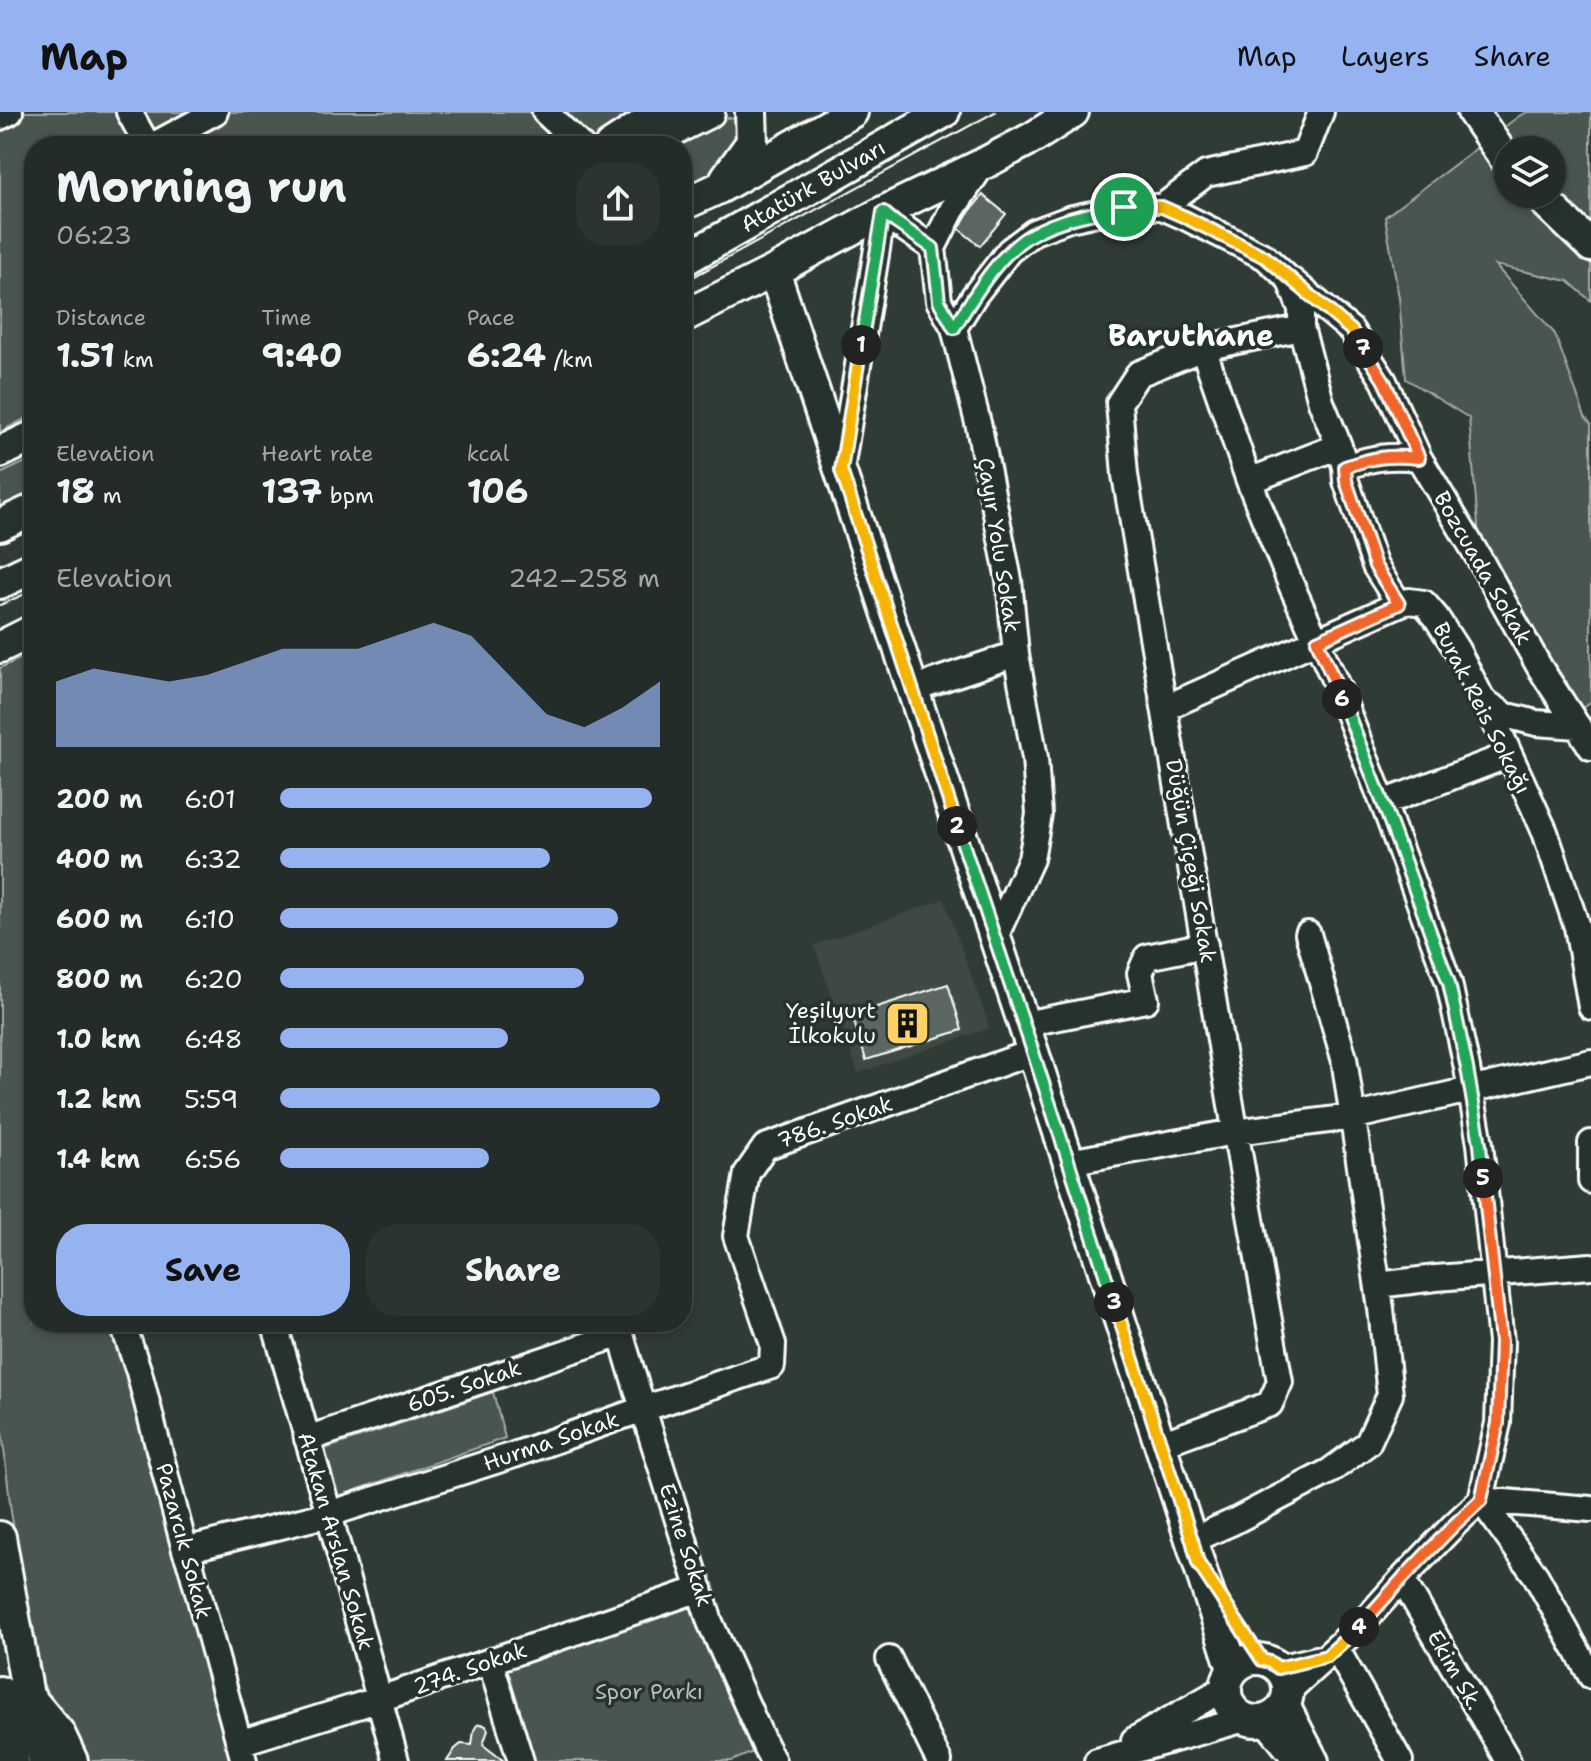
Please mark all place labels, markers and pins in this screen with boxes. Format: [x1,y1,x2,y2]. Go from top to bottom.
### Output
pin [1090,173,1158,241]
pin: 1 [841,325,881,365]
pin: 7 [1343,328,1383,368]
pin: 6 [1322,679,1362,719]
pin: 2 [937,806,977,846]
place label: Yeşilyurt İlkokulu [786,996,876,1050]
building icon: Yeşilyurt İlkokulu [883,999,931,1047]
pin: 5 [1463,1158,1503,1198]
pin: 3 [1094,1282,1134,1322]
pin: 4 [1339,1607,1379,1647]

